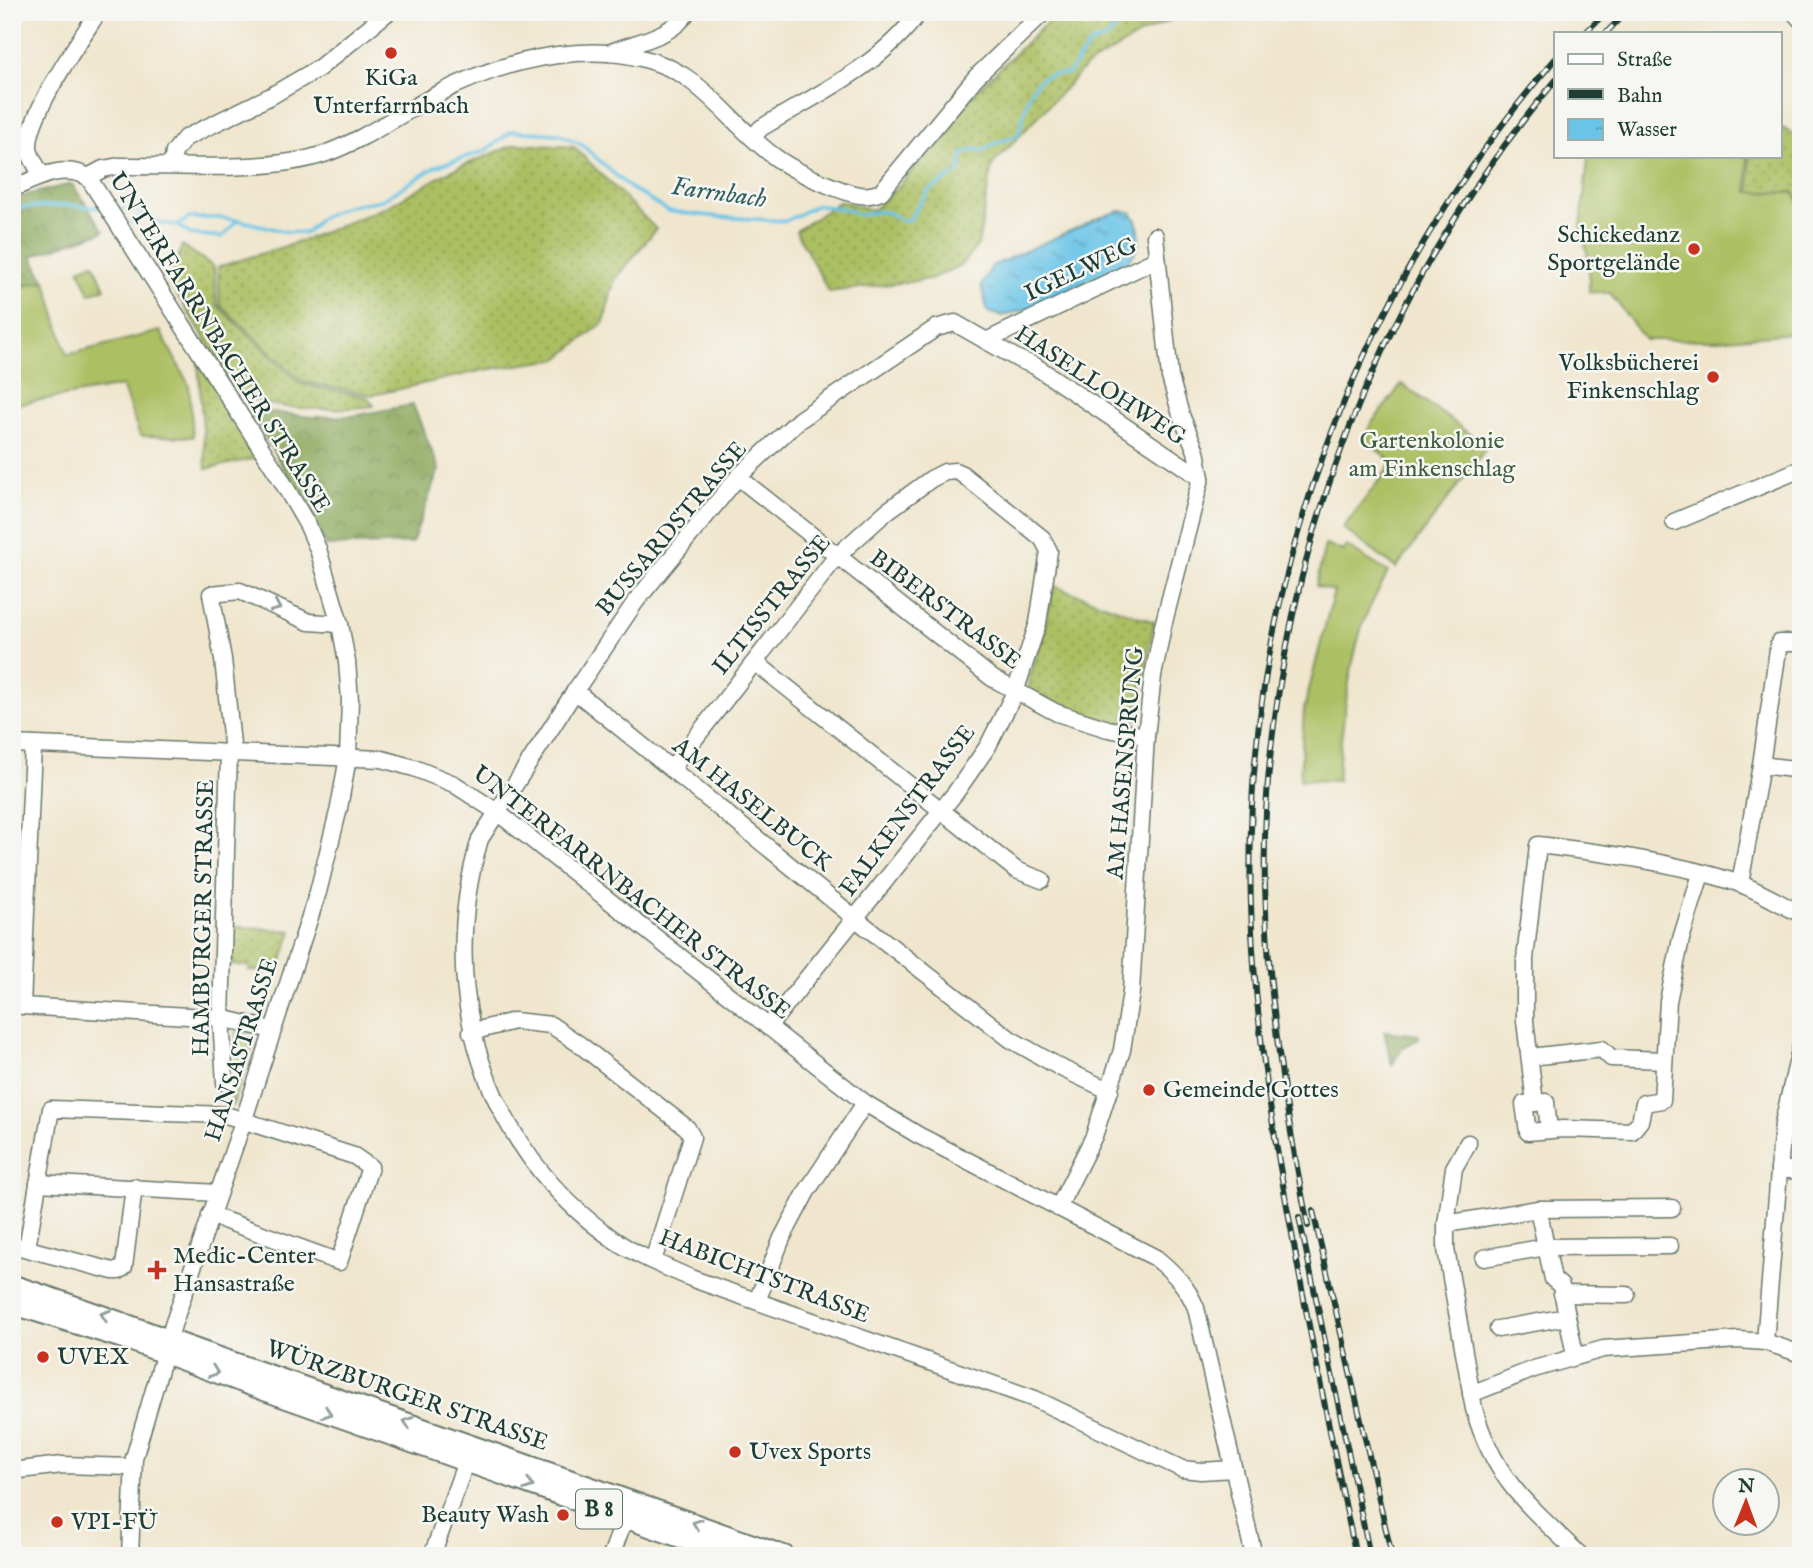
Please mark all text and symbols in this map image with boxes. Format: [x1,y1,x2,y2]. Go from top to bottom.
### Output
legend [1554,32,1782,158]
marker: KiGa Unterfarrnbach [383,45,399,61]
text: Straße [1617,47,1673,74]
place label: KiGa Unterfarrnbach [313,63,469,122]
text: Bahn [1617,83,1662,110]
text: Wasser [1617,117,1677,144]
street label: UNTERFARRNBACHER STRASSE [101,167,337,519]
water label: Farrnbach [669,170,769,216]
place label: Schickedanz Sportgelände [1547,220,1680,279]
street label: IGELWEG [1020,230,1142,310]
marker: Schickedanz Sportgelände [1686,241,1702,257]
street label: HASELLOHWEG [1008,319,1192,453]
place label: Volksbücherei Finkenschlag [1557,348,1700,407]
marker: Volksbücherei Finkenschlag [1705,369,1721,385]
park label: Gartenkolonie am Finkenschlag [1349,426,1516,485]
street label: BUSSARDSTRASSE [590,435,754,623]
street label: ILTISSTRASSE [706,528,838,682]
street label: BIBERSTRASSE [863,543,1027,677]
one-way arrow [268,599,281,613]
street label: AM HASENSPRUNG [1100,645,1152,882]
street label: FALKENSTRASSE [833,719,983,903]
street label: AM HASELBUCK [665,730,839,879]
street label: UNTERFARRNBACHER STRASSE [465,759,797,1027]
street label: HAMBURGER STRASSE [186,779,222,1057]
street label: HANSASTRASSE [198,954,286,1146]
place label: Gemeinde Gottes [1163,1075,1339,1106]
marker: Gemeinde Gottes [1141,1082,1157,1098]
street label: HABICHTSTRASSE [654,1223,874,1331]
place label: Medic-Center Hansastraße [173,1241,316,1300]
marker: Medic-Center Hansastraße [147,1260,167,1280]
one-way arrow [99,1309,111,1323]
street label: WÜRZBURGER STRASSE [262,1333,552,1459]
place label: UVEX [57,1342,130,1373]
marker: UVEX [35,1349,51,1365]
one-way arrow [207,1364,219,1378]
one-way arrow [320,1405,332,1419]
one-way arrow [403,1416,415,1430]
place label: Uvex Sports [749,1437,871,1468]
marker: Uvex Sports [727,1444,743,1460]
north arrow [1712,1466,1782,1536]
text: N [1737,1475,1755,1499]
one-way arrow [523,1477,535,1491]
road number: B 8 [576,1490,622,1528]
place label: Beauty Wash [421,1500,549,1531]
place label: VPI-FÜ [70,1507,158,1538]
marker: Beauty Wash [555,1507,571,1523]
marker: VPI-FÜ [49,1514,65,1530]
one-way arrow [692,1519,704,1533]

